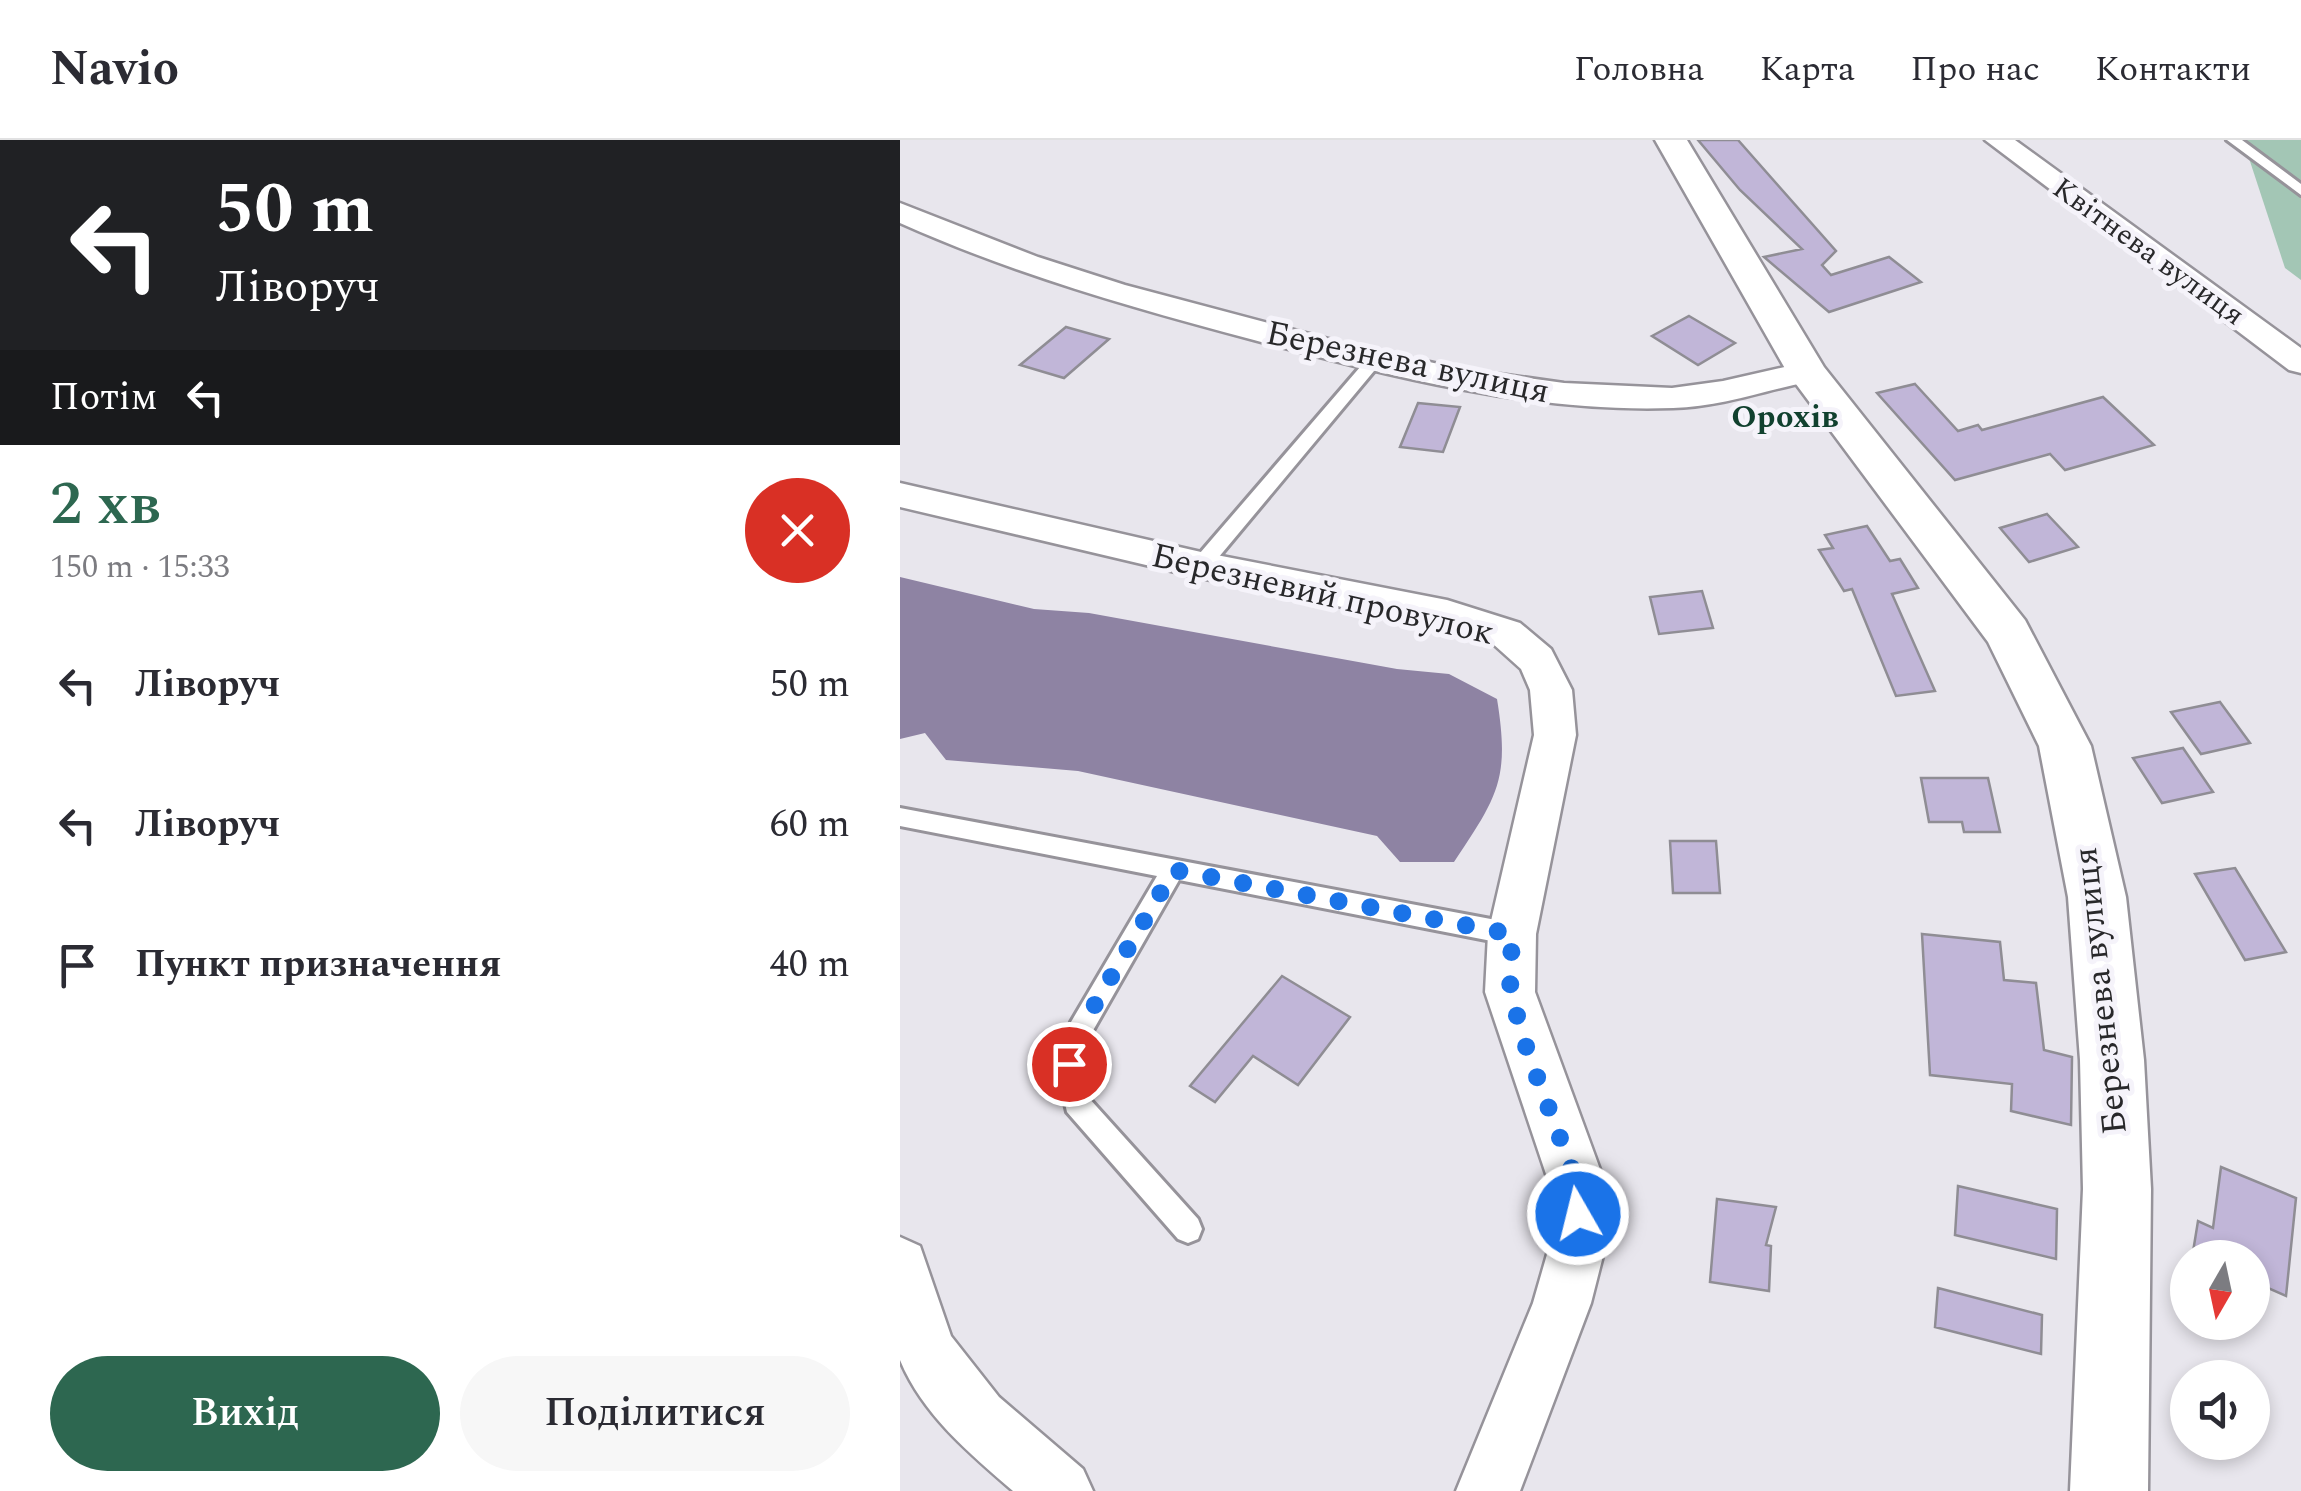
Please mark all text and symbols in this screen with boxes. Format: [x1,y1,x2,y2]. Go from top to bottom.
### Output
text: Navio [50,33,179,106]
text: Головна [1574,43,1704,96]
text: Карта [1759,43,1855,96]
text: Про нас [1910,43,2040,96]
text: Контакти [2095,43,2251,96]
text: 50 m [215,157,374,263]
street label: Квітнева вулиця [2042,166,2254,338]
icon: left [50,180,180,310]
text: Ліворуч [215,253,380,322]
street label: Березнева вулиця [1261,307,1554,418]
text: Потім [50,369,158,427]
icon: left [178,370,233,425]
district label: Орохів [1731,393,1839,442]
text: 2 хв [50,459,160,551]
button: close [745,478,850,583]
street label: Березневий провулок [1146,529,1499,660]
text: 150 m · 15:33 [50,543,230,592]
text: Ліворуч [135,656,280,714]
text: 50 m [770,656,850,714]
icon: left [50,658,105,713]
text: Ліворуч [135,796,280,854]
text: 60 m [770,796,850,854]
icon: left [50,798,105,853]
street label: Березнева вулиця [2059,845,2142,1137]
text: Пункт призначення [135,936,501,994]
text: 40 m [770,936,850,994]
icon: arrive [50,938,105,993]
pin [1027,1022,1112,1107]
icon: arrive [1042,1037,1097,1092]
position arrow [1526,1162,1630,1266]
north arrow [2170,1240,2270,1340]
map controls [2170,1240,2270,1460]
button: Вихід [50,1356,440,1471]
button: Поділитися [460,1356,850,1471]
button: sound [2170,1360,2270,1460]

